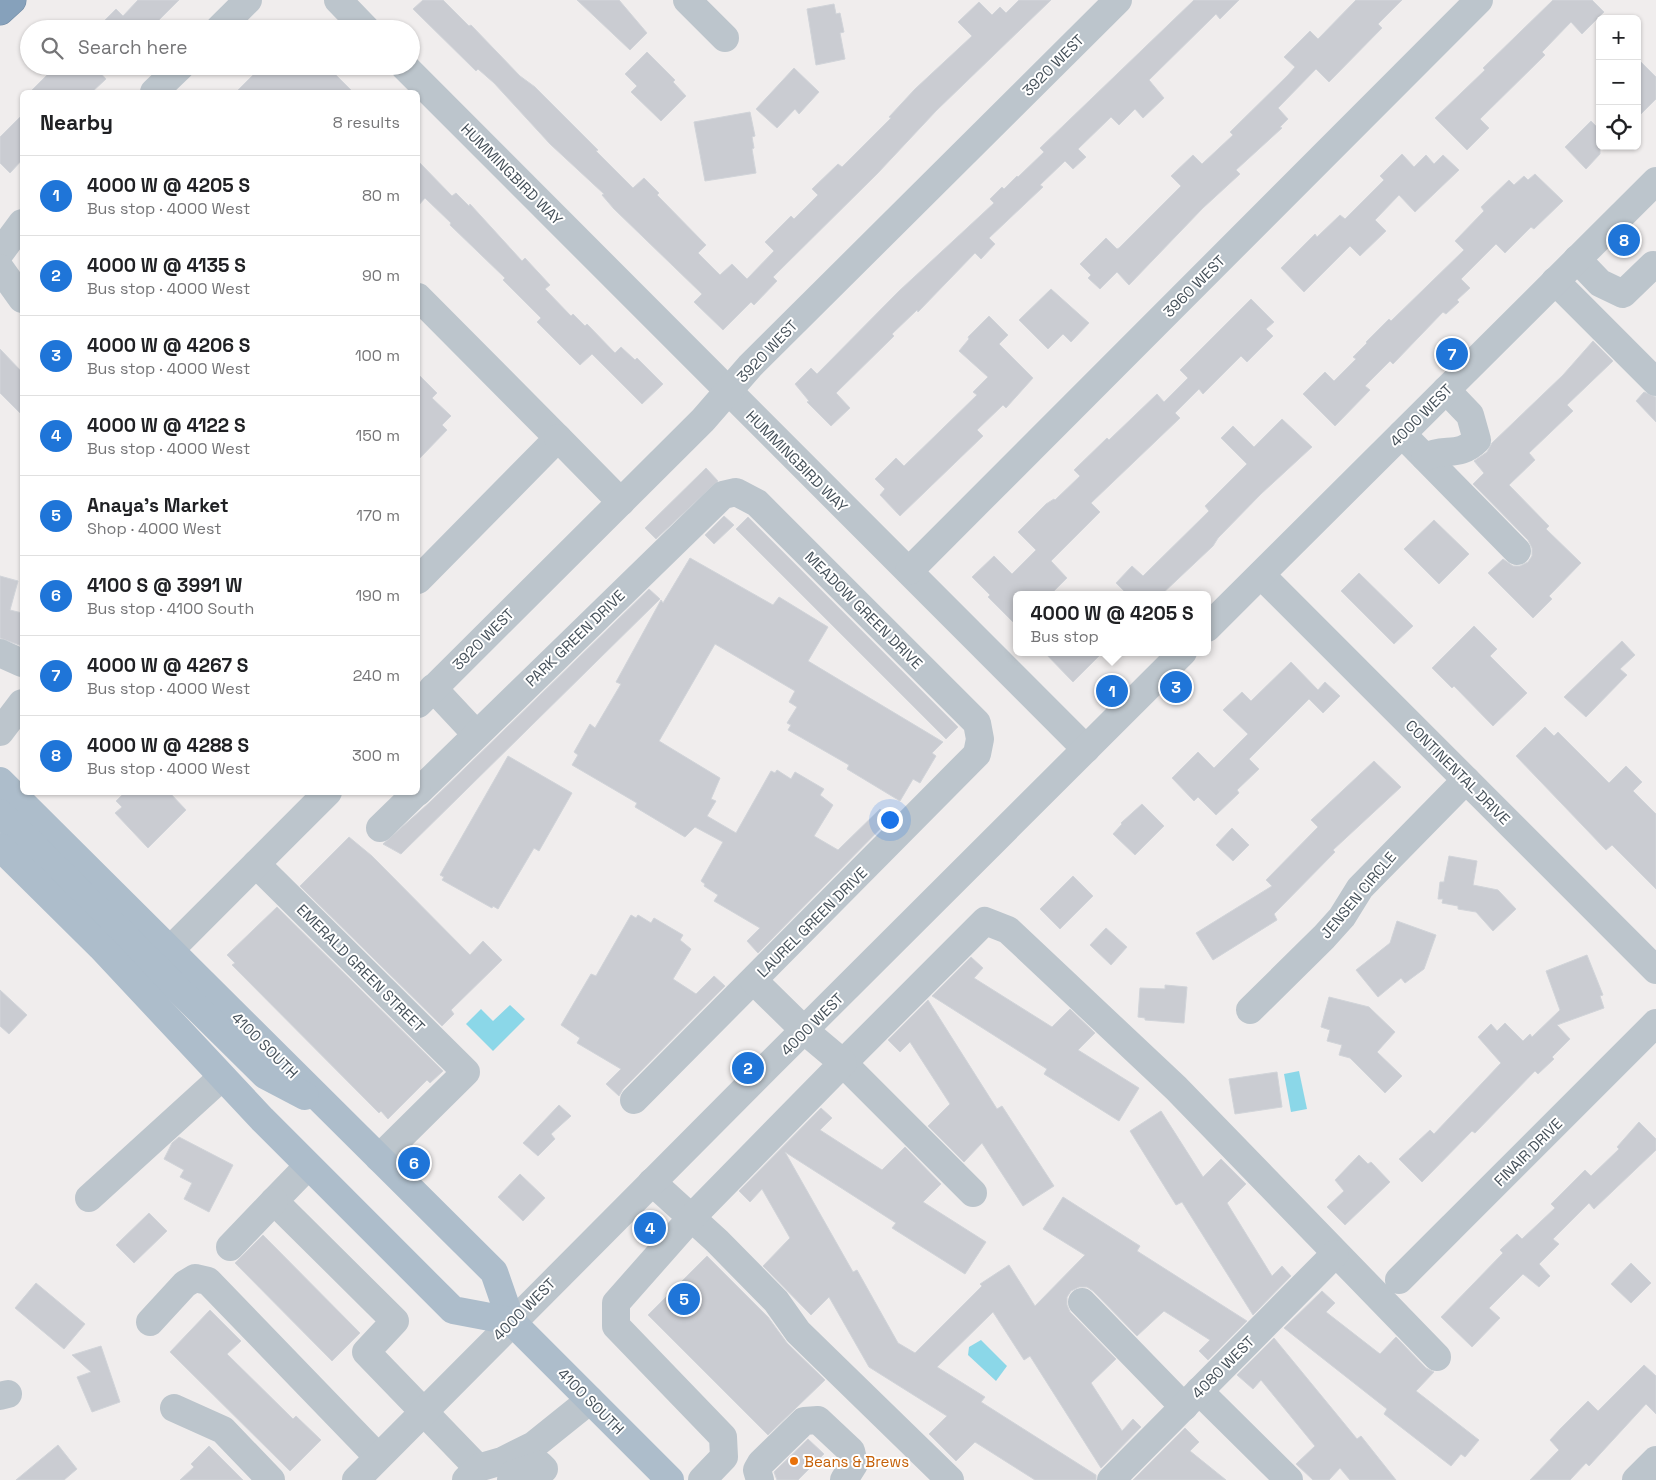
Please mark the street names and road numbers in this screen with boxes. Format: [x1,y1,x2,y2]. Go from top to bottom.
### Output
street label: 3920 WEST [1018,30,1088,100]
street label: HUMMINGBIRD WAY [457,119,567,229]
street label: 3960 WEST [1159,251,1229,321]
street label: 3920 WEST [732,316,802,386]
street label: 4000 WEST [1386,379,1457,450]
street label: HUMMINGBIRD WAY [742,406,852,516]
street label: MEADOW GREEN DRIVE [801,547,927,673]
street label: PARK GREEN DRIVE [521,586,629,690]
street label: 3920 WEST [448,604,518,674]
street label: CONTINENTAL DRIVE [1402,716,1514,828]
street label: JENSEN CIRCLE [1316,848,1400,942]
street label: LAUREL GREEN DRIVE [753,863,871,981]
street label: EMERALD GREEN STREET [293,900,429,1036]
street label: 4000 WEST [777,988,848,1059]
street label: 4100 SOUTH [228,1008,302,1082]
street label: FINAIR DRIVE [1490,1114,1566,1190]
street label: 4000 WEST [489,1273,560,1344]
street label: 4080 WEST [1188,1332,1258,1402]
street label: 4100 SOUTH [554,1364,628,1438]

